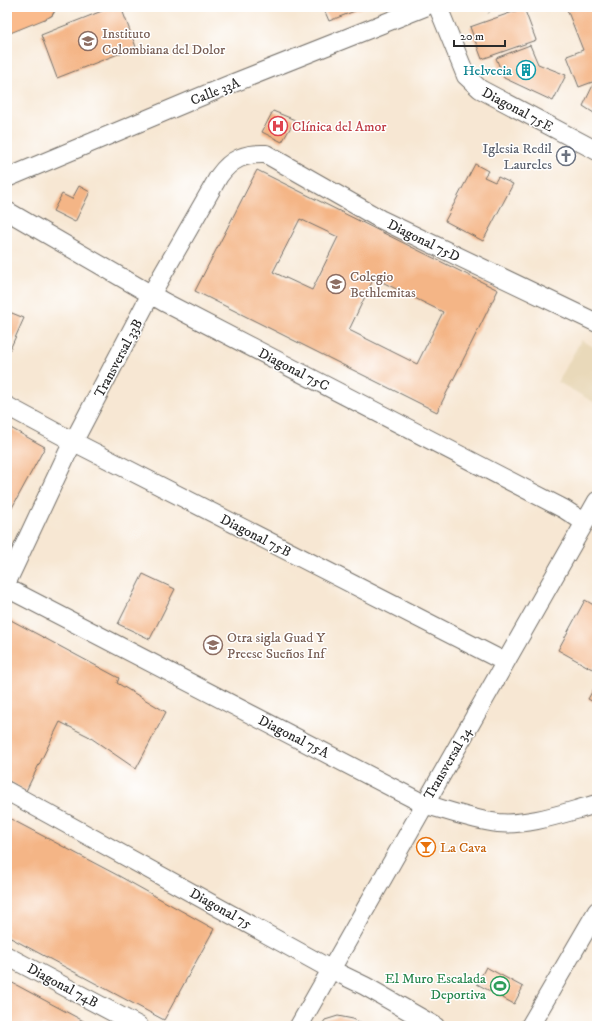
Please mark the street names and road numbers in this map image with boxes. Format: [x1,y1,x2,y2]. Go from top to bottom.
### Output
street label: Calle 33A [188,73,244,110]
street label: Diagonal 75E [479,84,556,136]
street label: Diagonal 75D [384,216,463,266]
street label: Transversal 33B [91,316,147,401]
street label: Diagonal 75C [255,344,332,396]
street label: Diagonal 75B [217,510,294,562]
street label: Diagonal 75A [255,711,333,763]
street label: Transversal 34 [420,723,476,803]
street label: Diagonal 75 [186,884,255,933]
street label: Diagonal 74B [24,960,101,1012]

